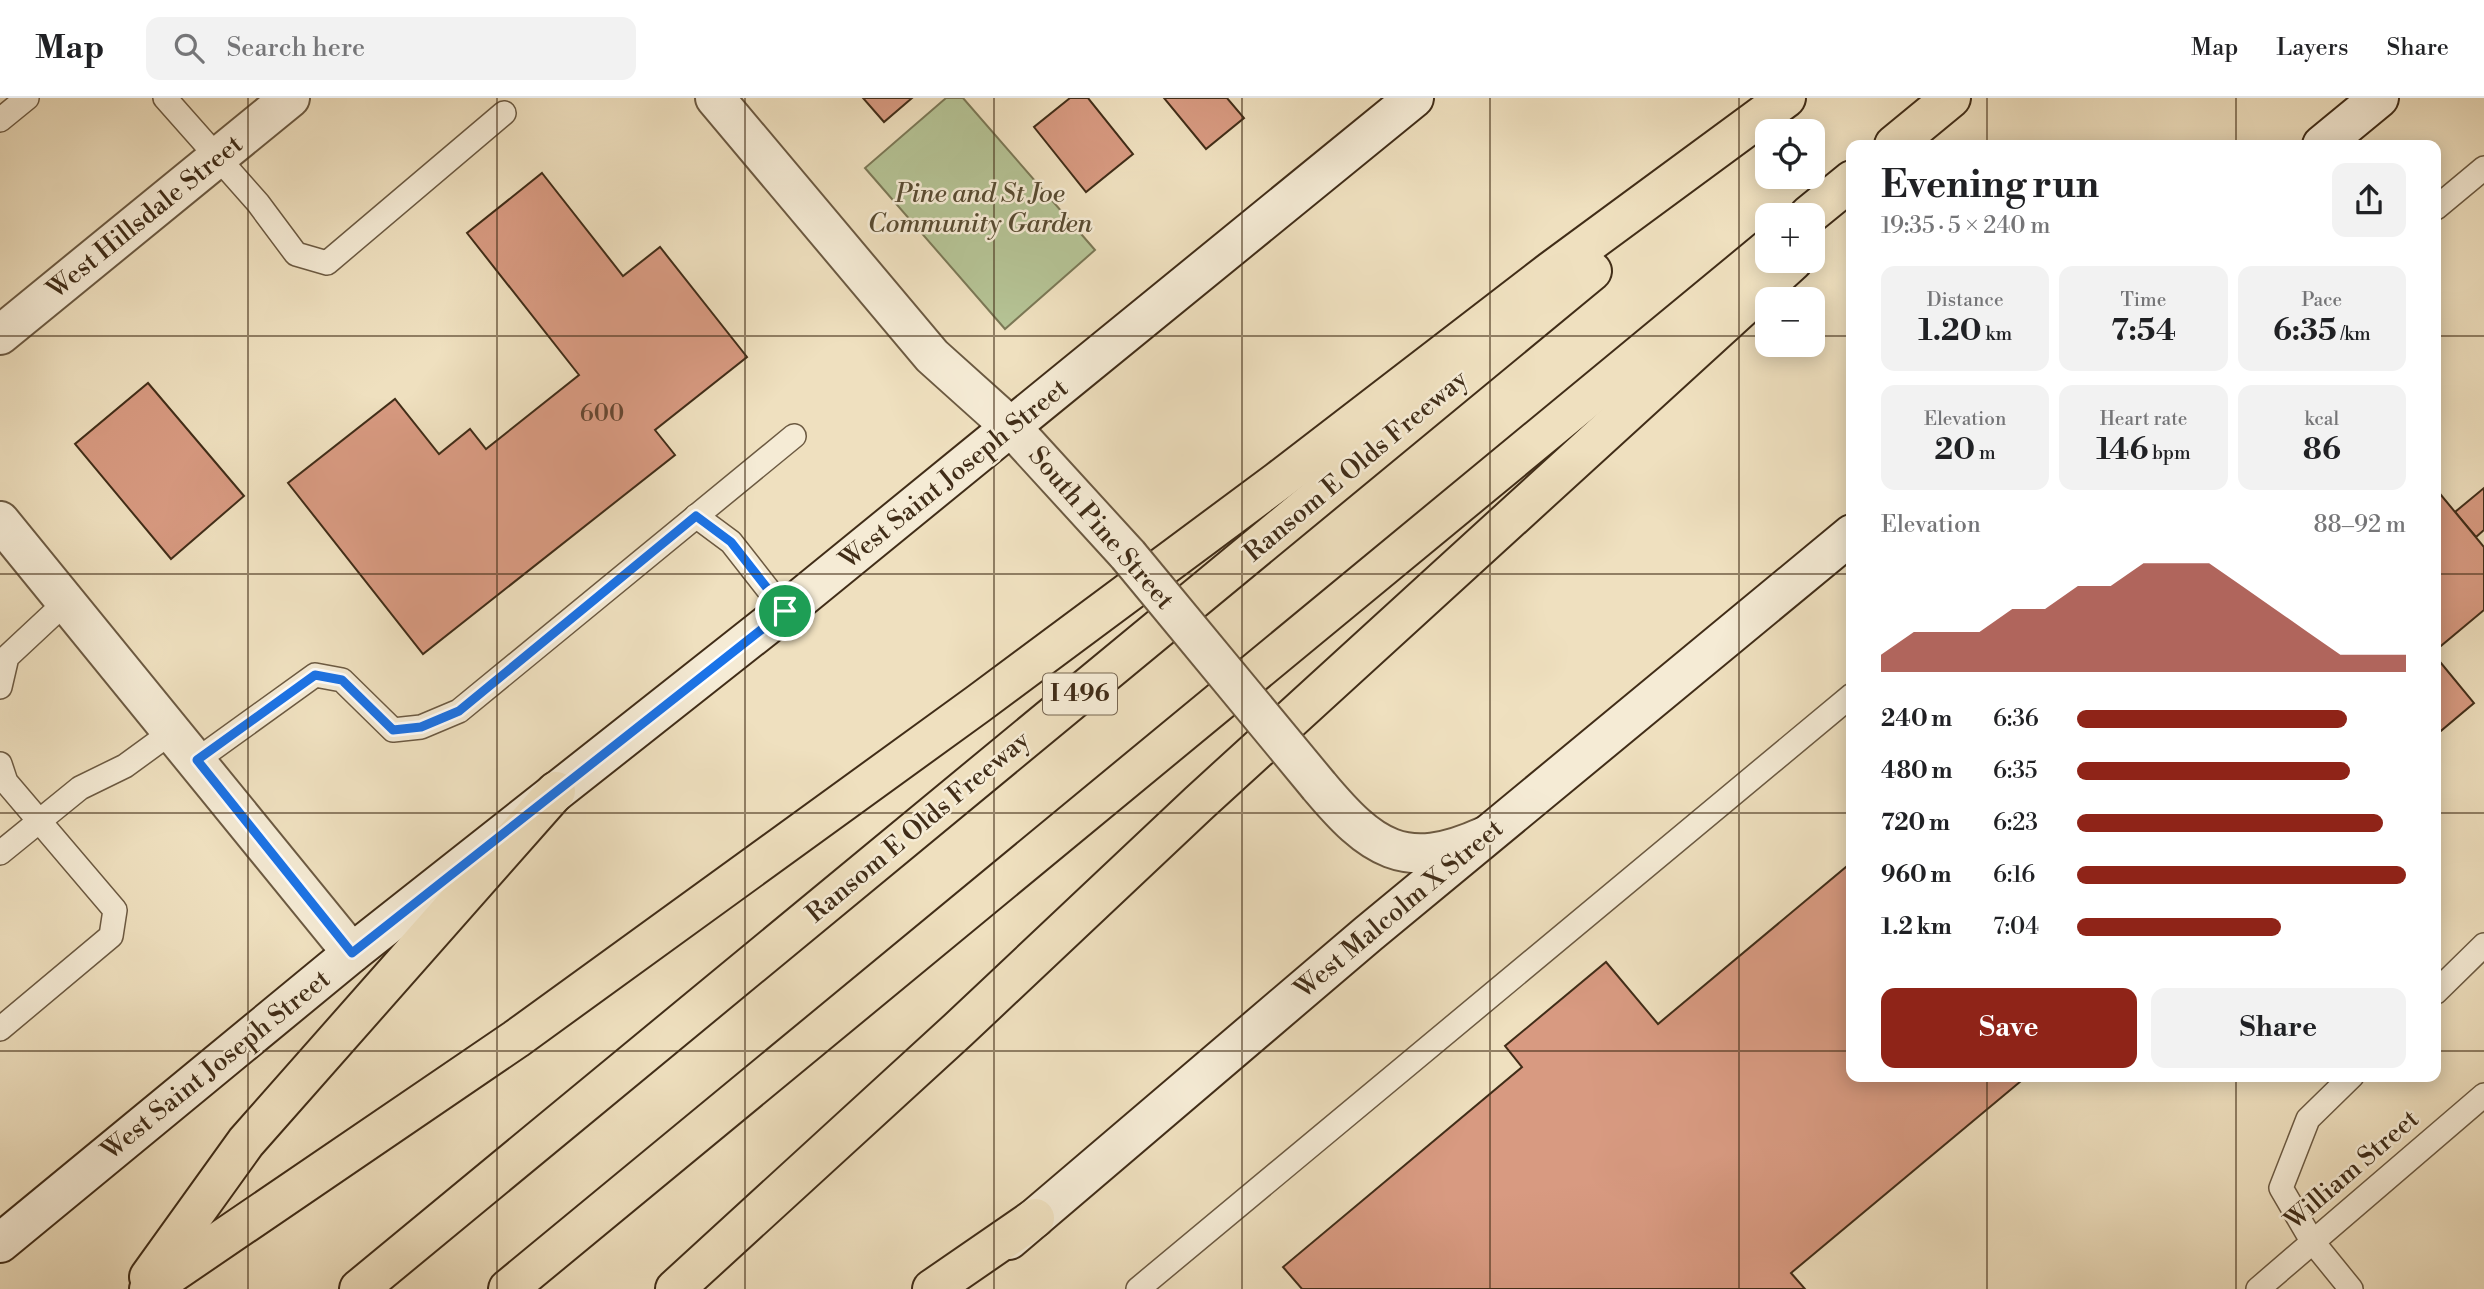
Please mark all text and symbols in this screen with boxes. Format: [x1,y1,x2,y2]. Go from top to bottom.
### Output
search box [146,17,636,80]
text: Map [35,28,104,69]
icon: search [170,29,208,67]
text: Search here [226,32,365,64]
text: Map [2191,33,2238,63]
text: Layers [2276,33,2348,63]
text: Share [2386,33,2449,63]
map controls [1755,119,1825,357]
button: locate [1755,119,1825,189]
street label: West Hillsdale Street [40,128,249,306]
text: Evening run [1881,162,2099,209]
button: share [2332,163,2406,237]
park label: Pine and St Joe Community Garden [868,178,1093,240]
button: + [1755,203,1825,273]
text: 19:35 · 5 × 240 m [1881,212,2050,240]
button: − [1755,287,1825,357]
text: Distance [1927,288,2004,312]
text: Time [2121,288,2166,312]
text: Pace [2301,288,2342,312]
text: 1.20 [1918,312,1982,350]
text: 7:54 [2111,312,2176,350]
text: 6:35 [2273,312,2337,350]
text: km [1982,322,2012,346]
text: /km [2337,322,2371,346]
street label: Ransom E Olds Freeway [1238,363,1475,569]
street label: West Saint Joseph Street [833,372,1075,577]
house number: 600 [580,400,624,428]
text: Elevation [1924,407,2006,431]
text: Heart rate [2100,407,2187,431]
text: kcal [2305,407,2339,431]
text: 20 [1935,431,1975,469]
text: 146 [2096,431,2148,469]
text: 86 [2303,431,2341,469]
street label: South Pine Street [1021,440,1181,616]
text: m [1975,441,1996,465]
text: bpm [2148,441,2191,465]
text: Elevation [1881,511,1981,539]
text: 88–92 m [2313,511,2406,539]
pin [755,581,815,641]
icon: arrive [766,592,804,630]
road number: I 496 [1043,674,1117,714]
text: 240 m [1881,705,1952,733]
text: 6:36 [1993,705,2039,733]
street label: Ransom E Olds Freeway [800,724,1037,930]
text: 480 m [1881,757,1952,785]
text: 6:35 [1993,757,2038,785]
text: 720 m [1881,809,1950,837]
text: 6:23 [1993,809,2038,837]
street label: West Malcolm X Street [1288,813,1510,1006]
text: 960 m [1881,861,1951,889]
text: 6:16 [1993,861,2035,889]
text: 1.2 km [1881,913,1952,941]
text: 7:04 [1993,913,2039,941]
street label: West Saint Joseph Street [95,963,337,1168]
button: Save [1881,988,2137,1068]
button: Share [2151,988,2406,1068]
street label: William Street [2278,1103,2426,1238]

